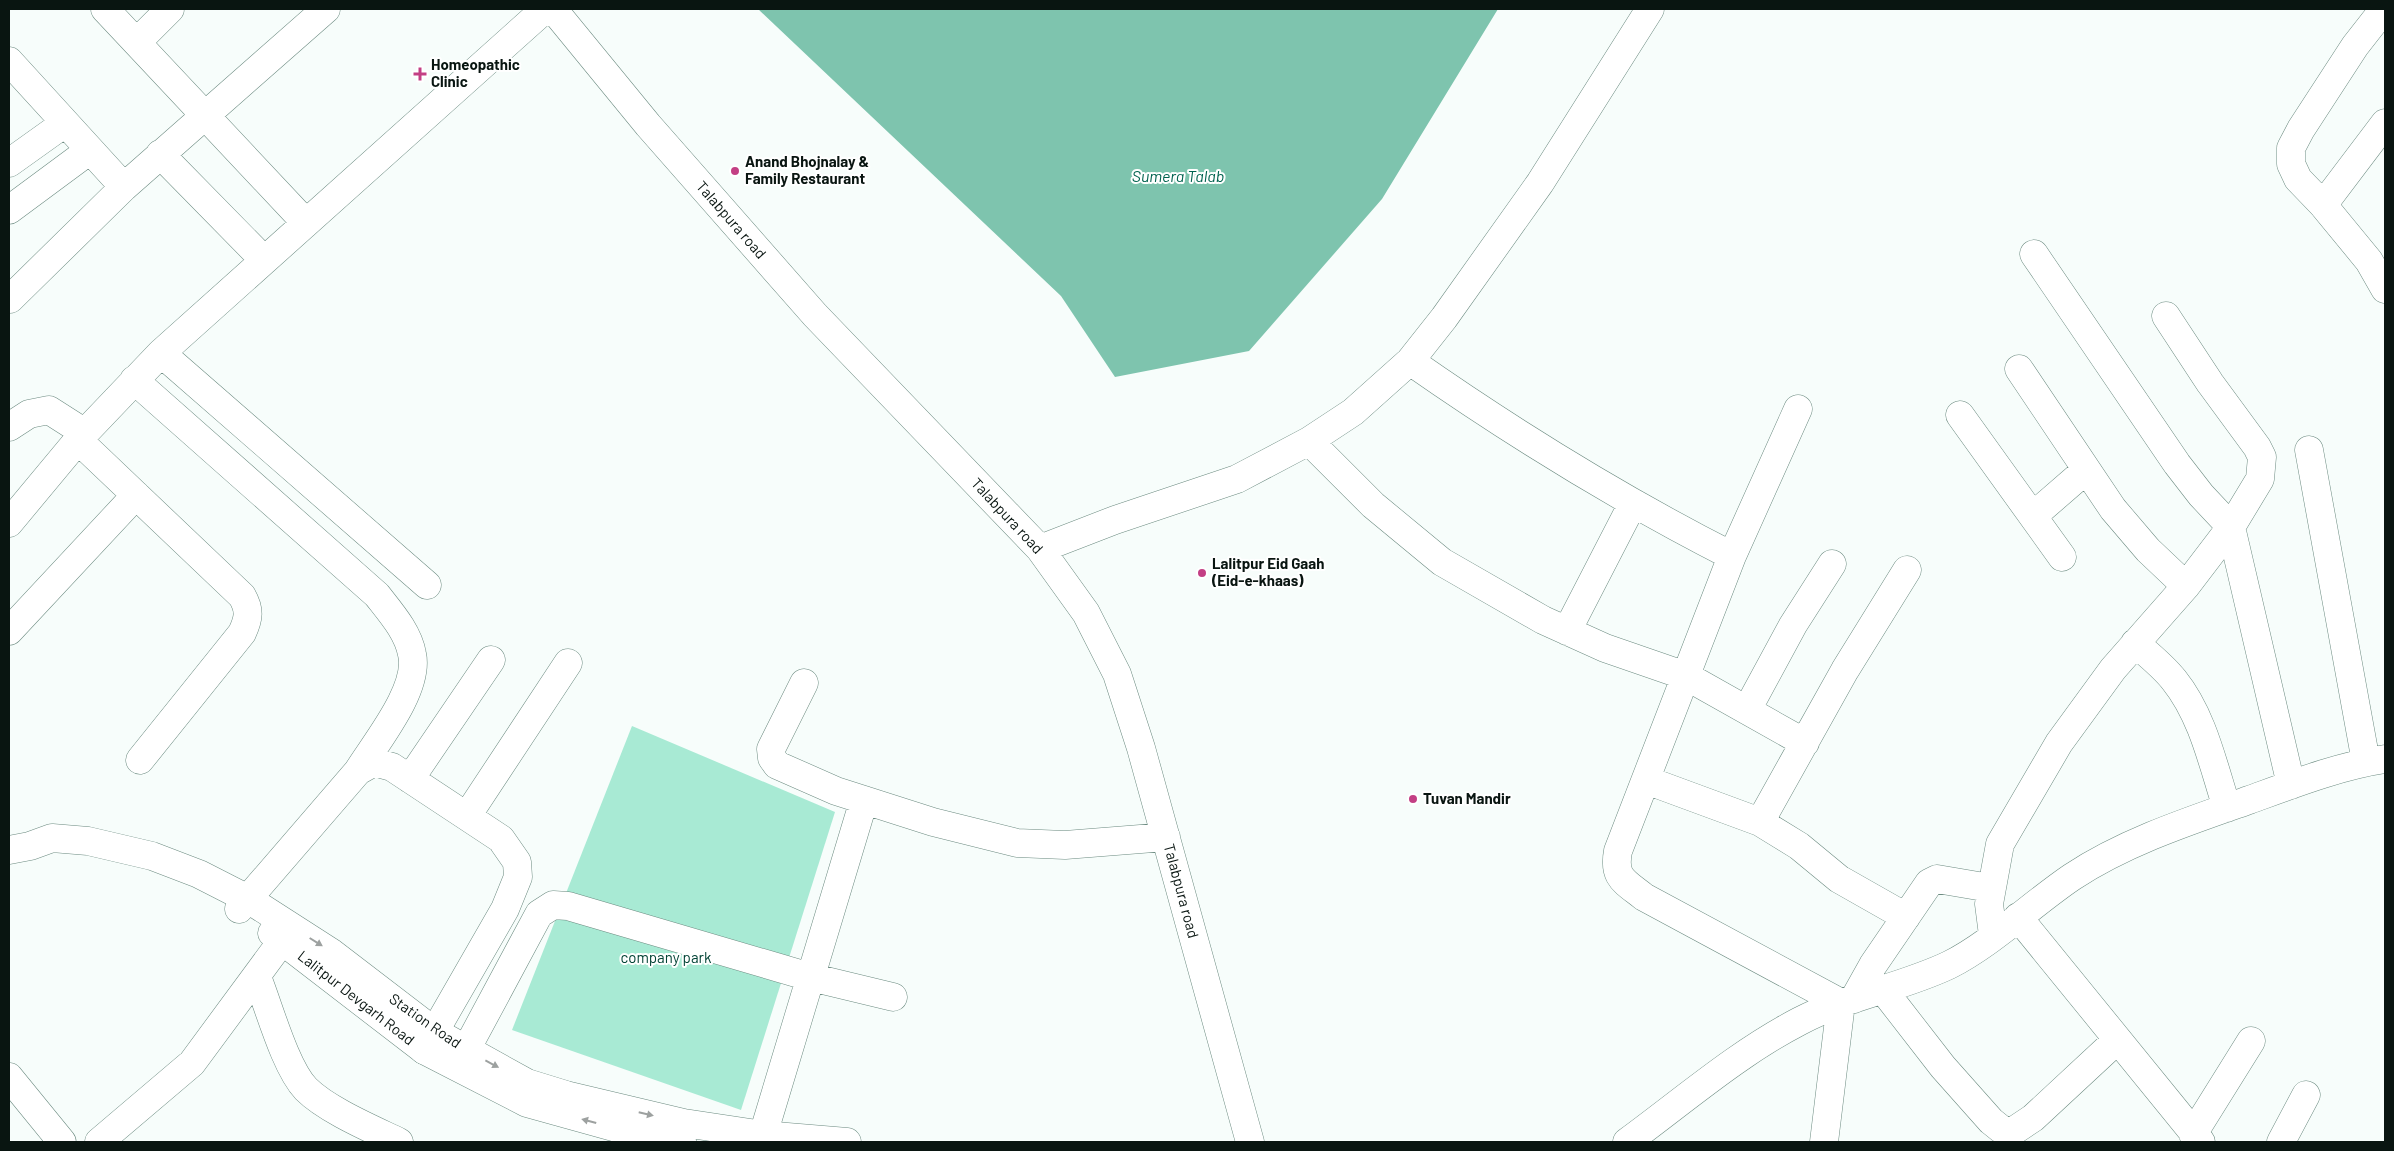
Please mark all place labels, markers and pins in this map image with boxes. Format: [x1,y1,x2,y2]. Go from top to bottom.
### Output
place label: Homeopathic Clinic [431,55,520,90]
marker: Homeopathic Clinic [413,67,427,81]
place label: Anand Bhojnalay & Family Restaurant [745,152,869,187]
marker: Anand Bhojnalay & Family Restaurant [729,165,741,177]
place label: Lalitpur Eid Gaah (Eid-e-khaas) [1211,554,1324,589]
marker: Lalitpur Eid Gaah (Eid-e-khaas) [1196,567,1208,579]
place label: Tuvan Mandir [1423,789,1511,807]
marker: Tuvan Mandir [1407,793,1419,805]

